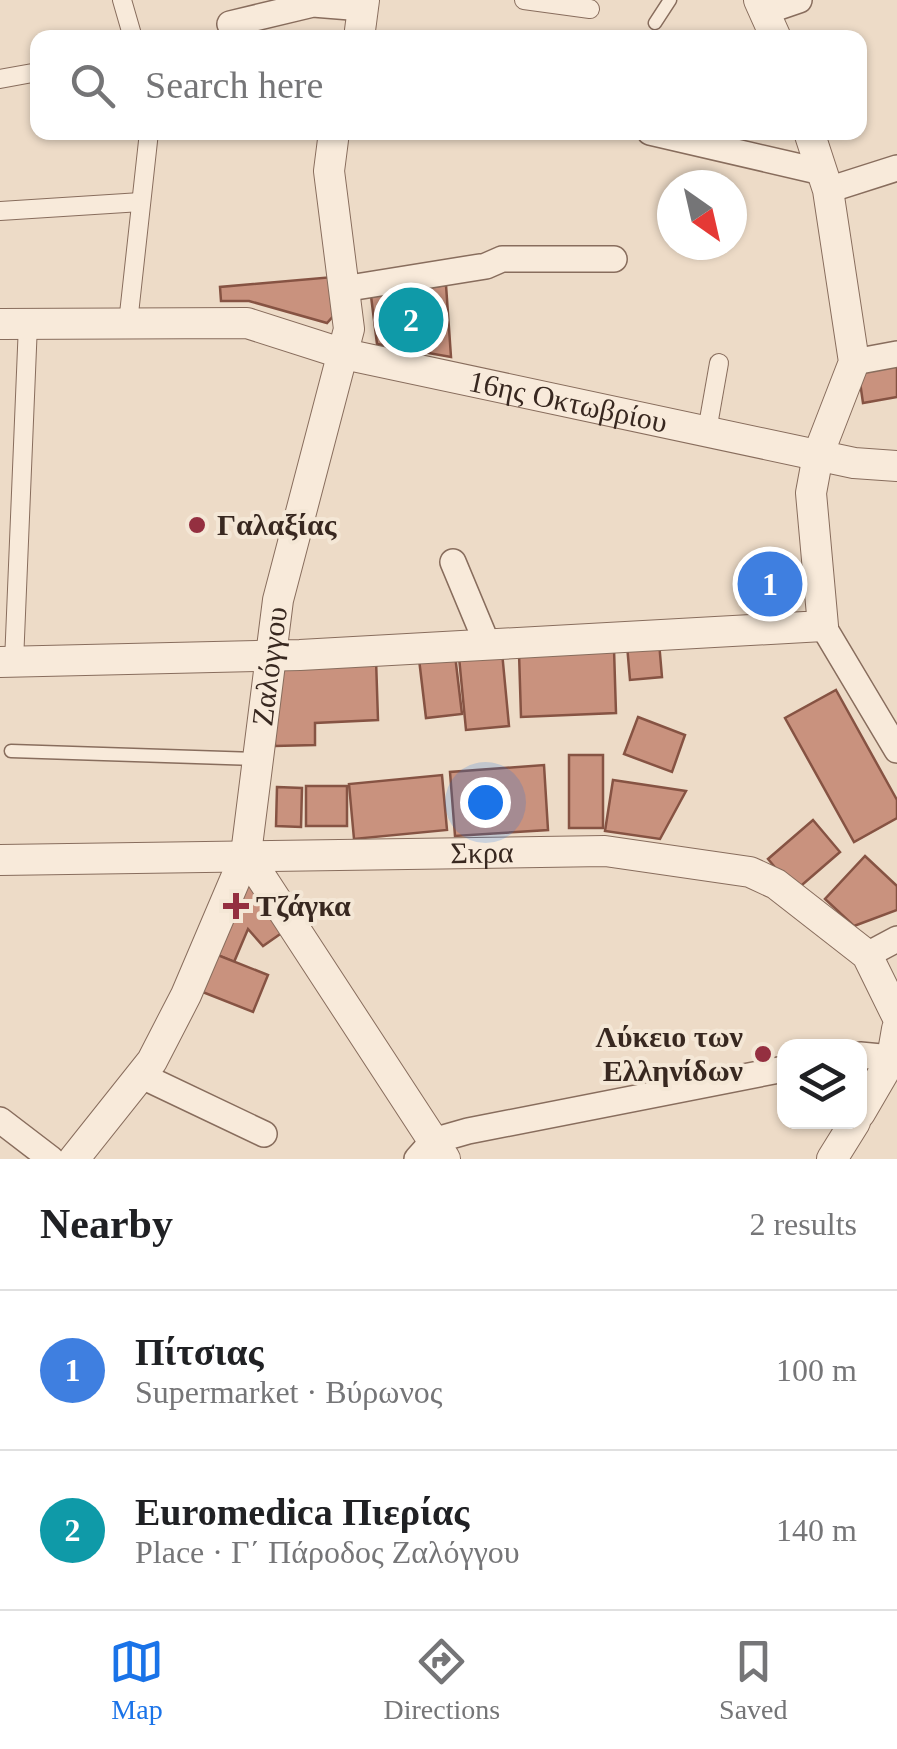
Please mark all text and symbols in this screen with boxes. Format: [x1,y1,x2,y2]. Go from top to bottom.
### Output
search box [30,30,867,140]
icon: search [65,58,120,113]
text: Search here [145,64,323,106]
north arrow [657,170,747,260]
pin: 2 [378,282,444,358]
street label: 16ης Οκτωβρίου [466,364,670,439]
place label: Γαλαξίας [217,508,337,541]
marker: Γαλαξίας [186,514,208,536]
pin: 1 [738,546,802,622]
street label: Ζαλόγγου [245,605,293,728]
your location [460,777,511,828]
street label: Σκρα [450,835,514,869]
place label: Τζάγκα [256,889,351,922]
marker: Τζάγκα [225,895,247,917]
place label: Λύκειο των Ελληνίδων [595,1020,744,1087]
map controls [777,1039,867,1129]
button: layers [777,1039,867,1129]
marker: Λύκειο των Ελληνίδων [752,1043,774,1065]
text: Nearby [40,1201,173,1247]
text: 2 results [749,1206,857,1242]
text: Πίτσιας [135,1331,264,1373]
text: 1 [65,1352,81,1388]
text: 100 m [776,1352,857,1388]
text: Supermarket · Βύρωνος [135,1374,443,1410]
text: Euromedica Πιερίας [135,1491,469,1533]
text: 2 [65,1512,81,1548]
text: 140 m [776,1512,857,1548]
text: Place · Γ΄ Πάροδος Ζαλόγγου [135,1534,520,1570]
tab: Map [109,1634,164,1726]
tab: Directions [383,1634,500,1726]
tab: Saved [719,1634,788,1726]

